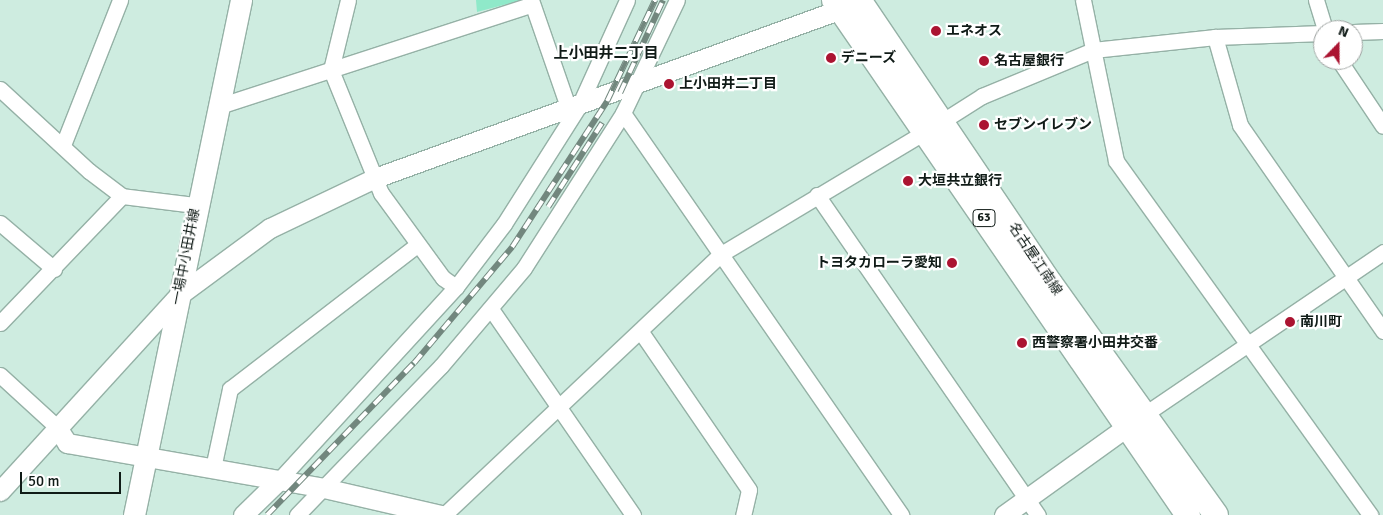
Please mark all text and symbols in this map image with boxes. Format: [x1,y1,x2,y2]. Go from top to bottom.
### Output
north arrow [1313,20,1363,70]
text: N [1336,22,1351,41]
place label: エネオス [946,23,1002,39]
marker: エネオス [930,25,942,37]
district label: 上小田井二丁目 [554,45,658,63]
place label: デニーズ [841,50,897,66]
marker: デニーズ [825,52,837,64]
place label: 名古屋銀行 [994,53,1064,69]
marker: 名古屋銀行 [978,55,990,67]
place label: 上小田井二丁目 [679,76,777,92]
marker: 上小田井二丁目 [663,78,675,90]
place label: セブンイレブン [994,117,1092,133]
marker: セブンイレブン [978,119,990,131]
place label: 大垣共立銀行 [918,173,1002,189]
marker: 大垣共立銀行 [902,175,914,187]
street label: 一場中小田井線 [168,207,204,307]
road number: 63 [972,208,996,228]
street label: 名古屋江南線 [1005,219,1065,299]
place label: トヨタカローラ愛知 [816,255,942,271]
marker: トヨタカローラ愛知 [946,257,958,269]
place label: 南川町 [1300,314,1342,330]
marker: 南川町 [1284,316,1296,328]
place label: 西警察署小田井交番 [1032,335,1158,351]
marker: 西警察署小田井交番 [1016,337,1028,349]
scale bar [22,462,124,494]
text: 50 m [28,472,59,490]

